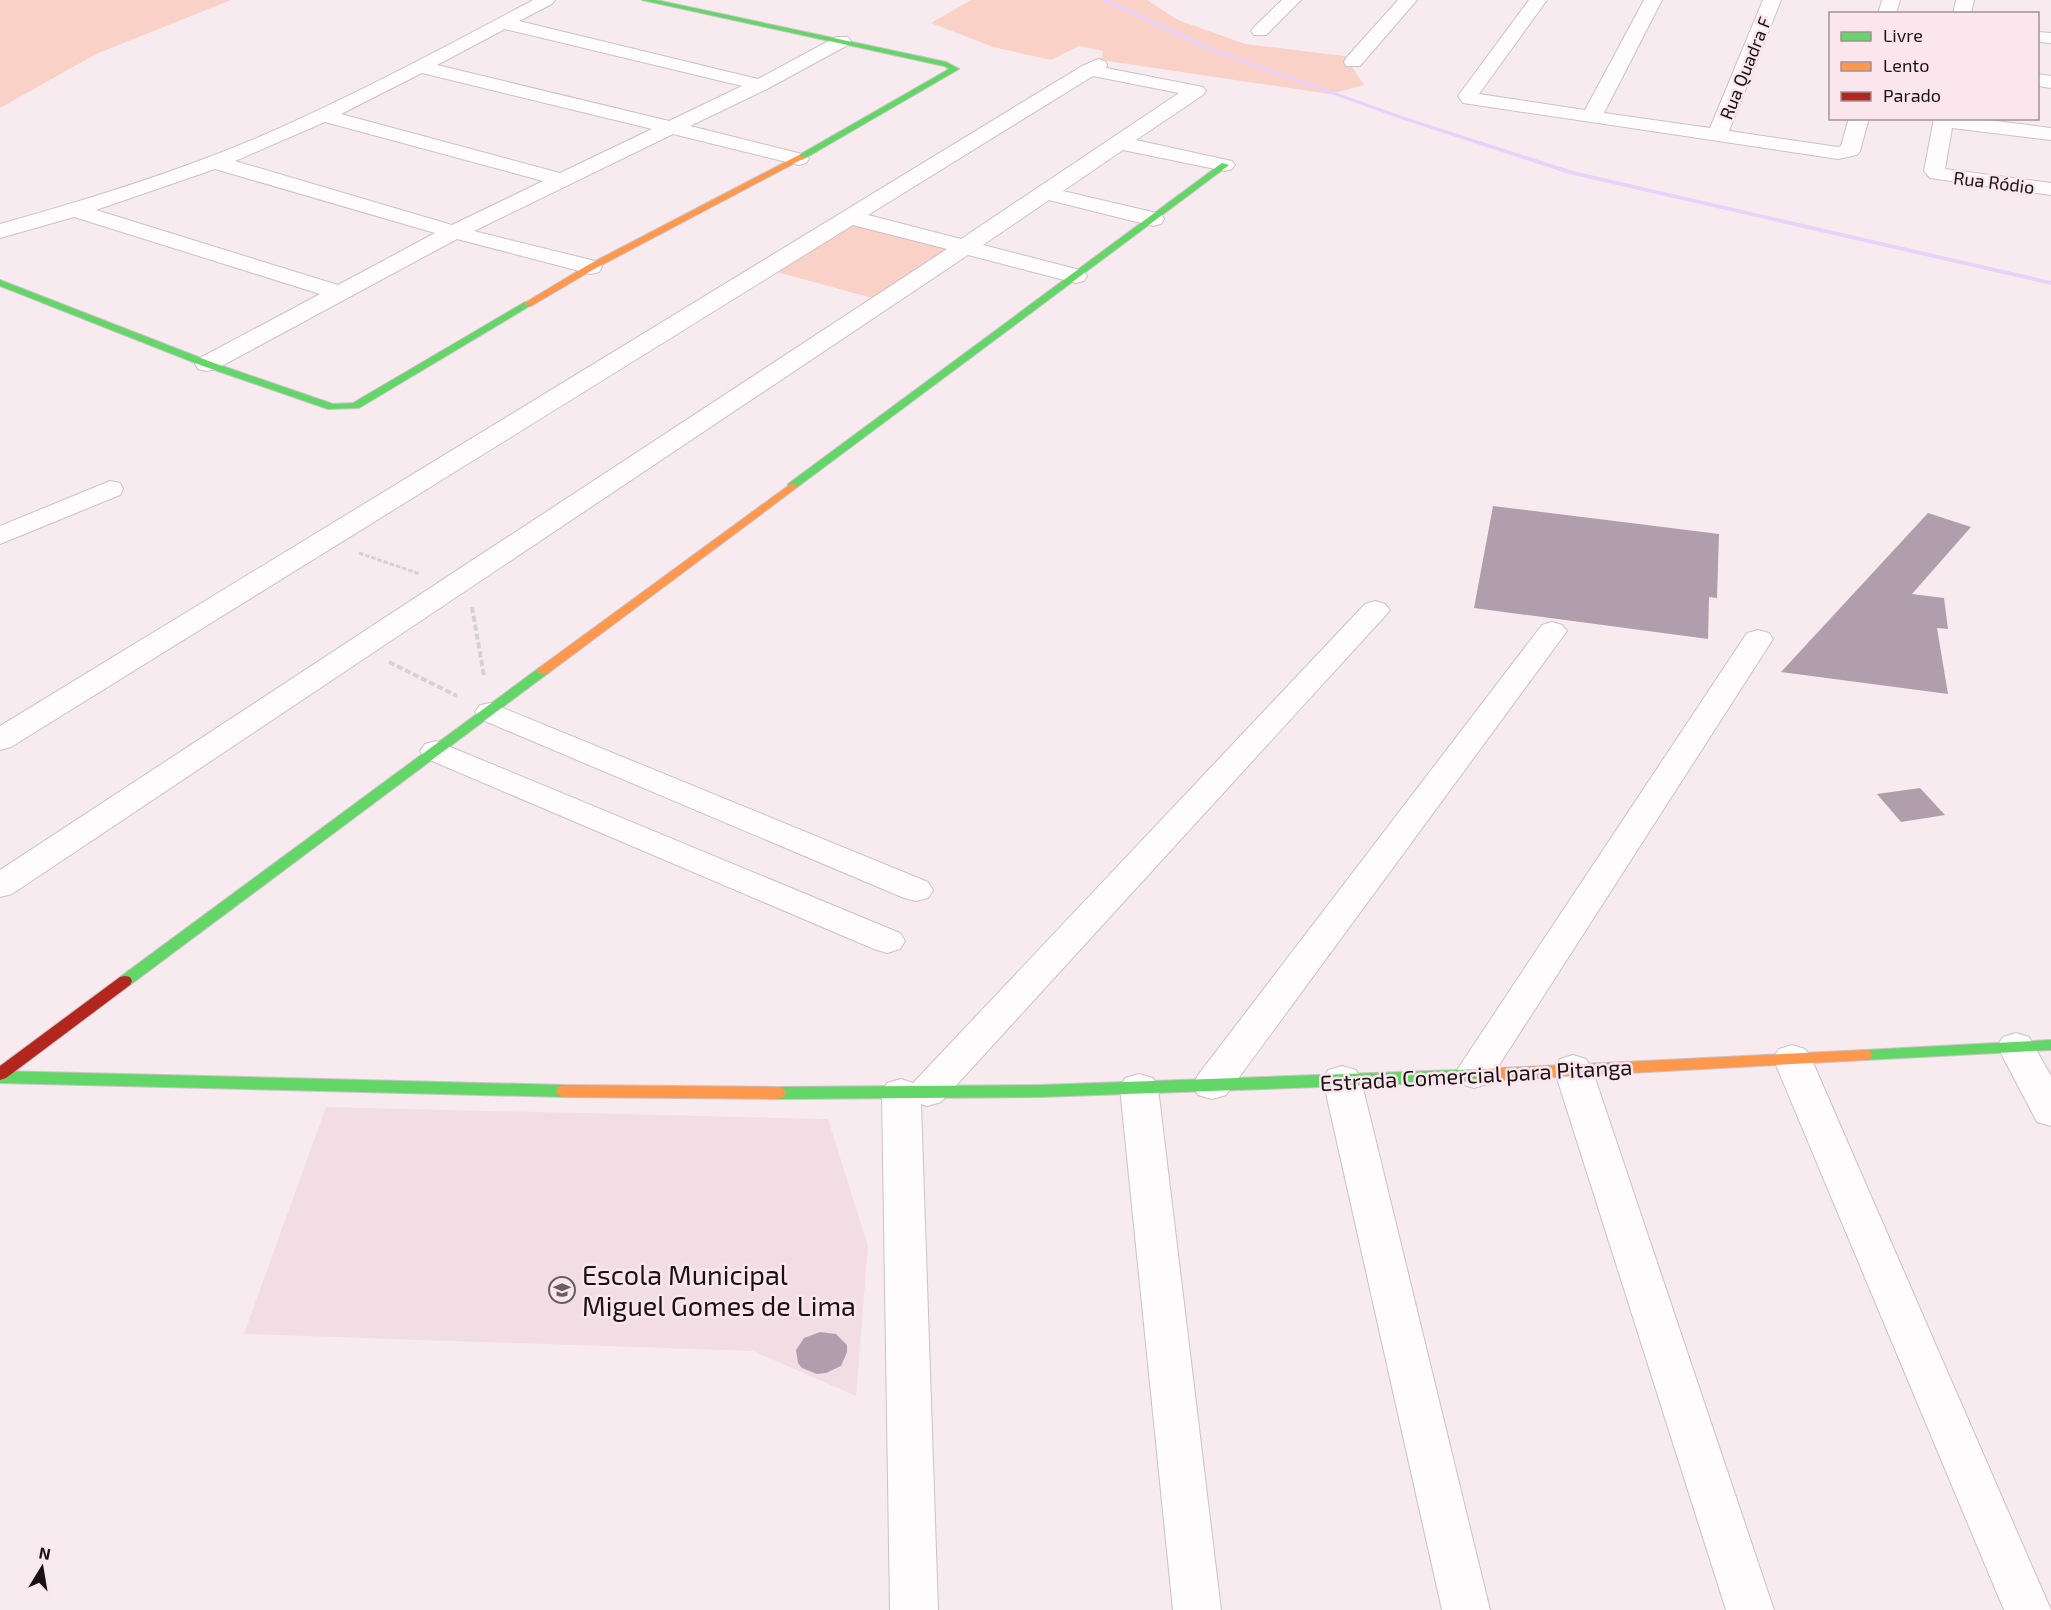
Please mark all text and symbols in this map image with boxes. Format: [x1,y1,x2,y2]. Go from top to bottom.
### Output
legend [1829,12,2039,120]
street label: Rua Quadra F [1714,13,1776,122]
text: Livre [1883,24,1923,46]
text: Lento [1883,54,1929,76]
text: Parado [1883,84,1941,106]
street label: Rua Ródio [1952,166,2036,198]
street label: Estrada Comercial para Pitanga [1319,1053,1633,1095]
place label: Escola Municipal Miguel Gomes de Lima [582,1258,856,1322]
school or university icon: Escola Municipal Miguel Gomes de Lima [547,1275,577,1305]
north arrow [12,1538,72,1598]
text: N [37,1542,52,1563]

